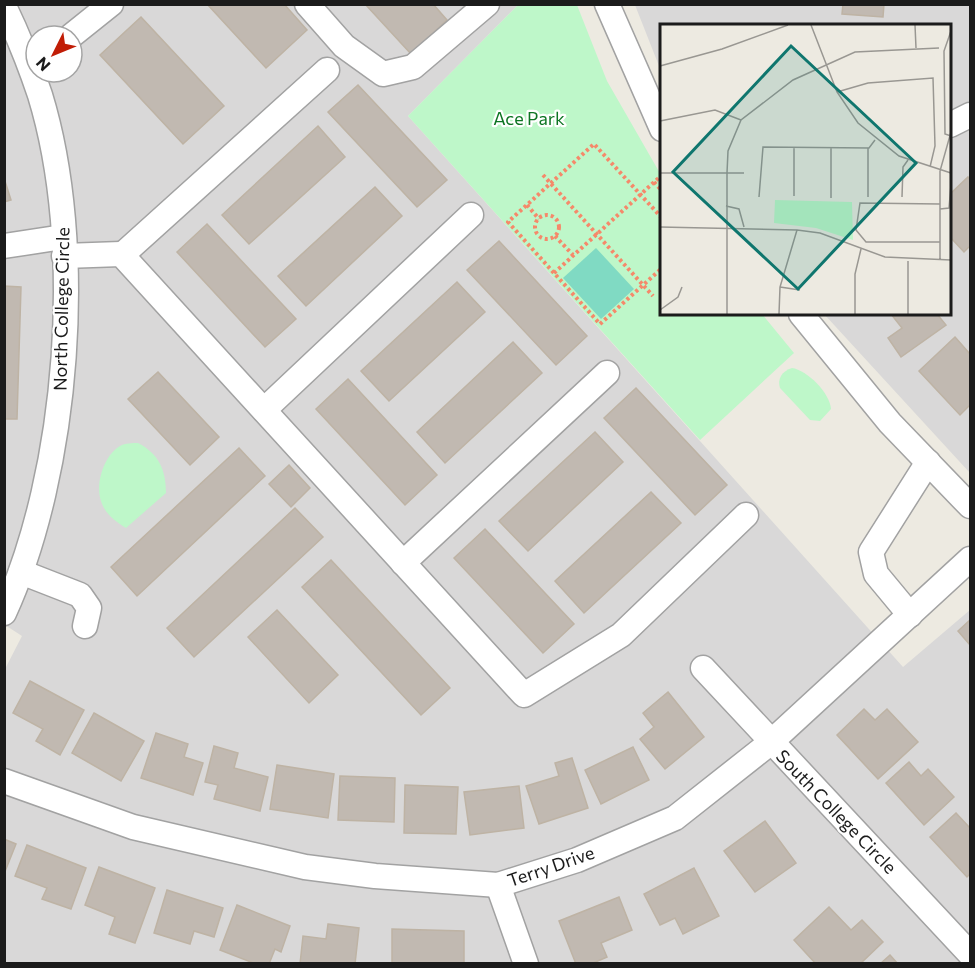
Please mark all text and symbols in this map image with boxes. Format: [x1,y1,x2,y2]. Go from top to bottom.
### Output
north arrow [24,24,84,84]
inset map [660,24,951,315]
text: N [32,54,54,75]
park label: Ace Park [493,107,565,129]
street label: North College Circle [49,227,73,391]
street label: South College Circle [772,745,901,878]
street label: Terry Drive [504,841,597,891]

